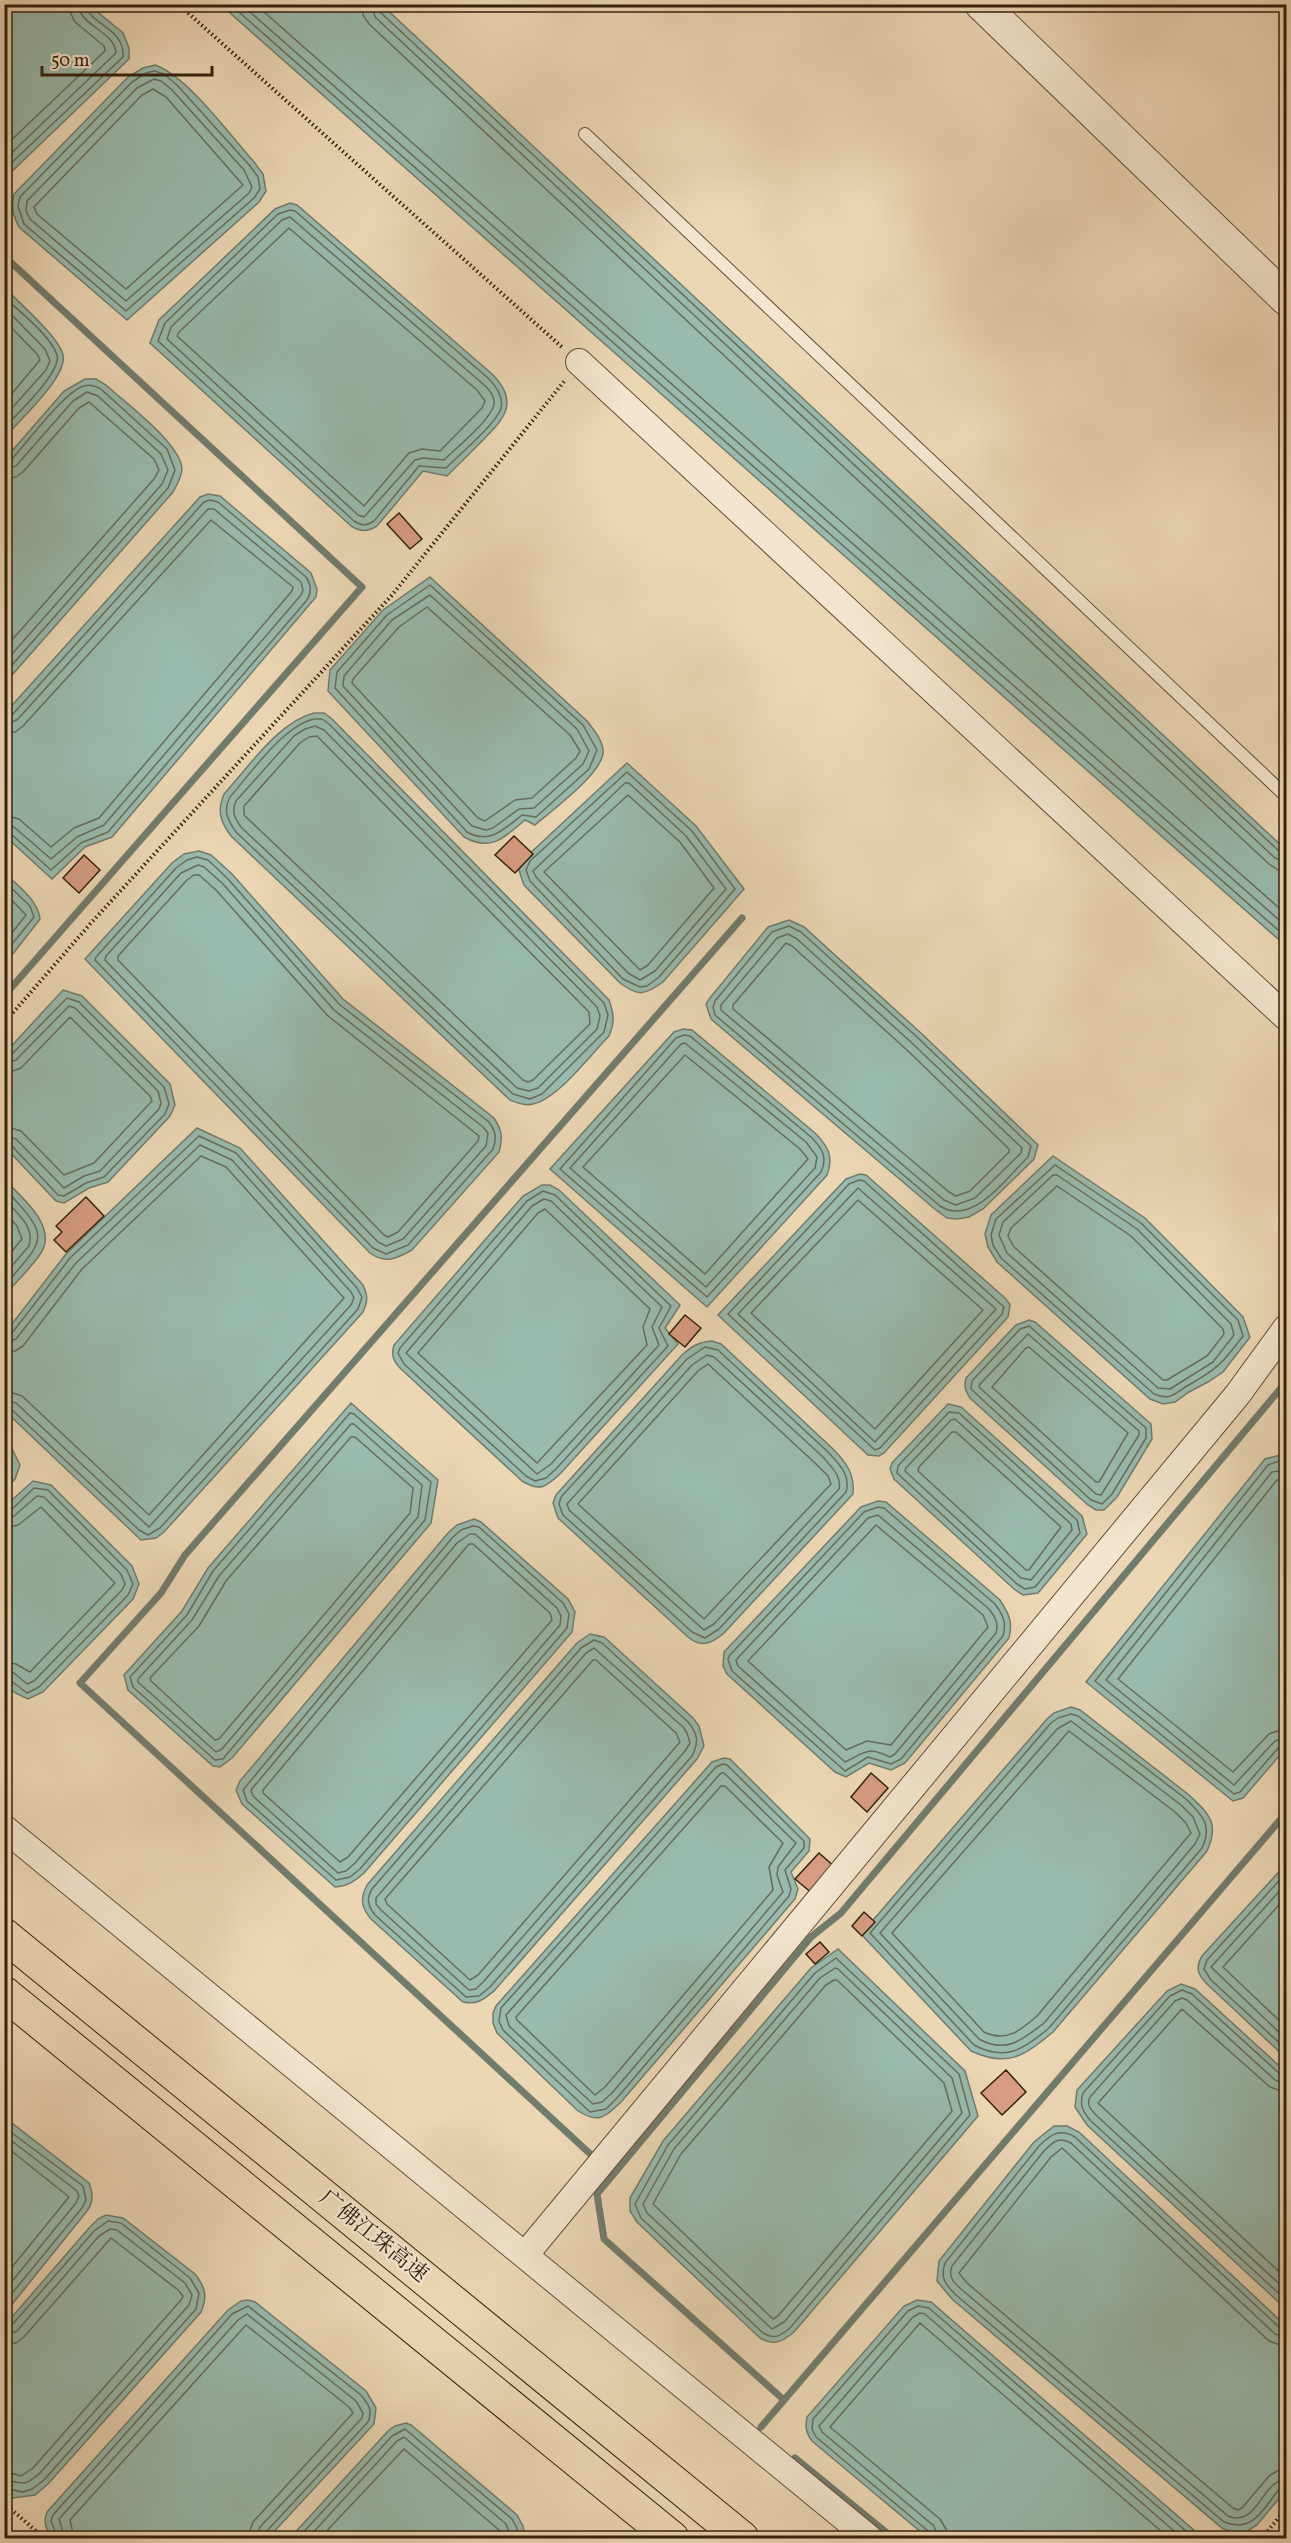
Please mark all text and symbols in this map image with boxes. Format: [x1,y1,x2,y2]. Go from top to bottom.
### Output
scale bar [42,39,212,77]
text: 50 m [51,49,90,74]
street label: 广佛江珠高速 [312,2183,434,2291]

